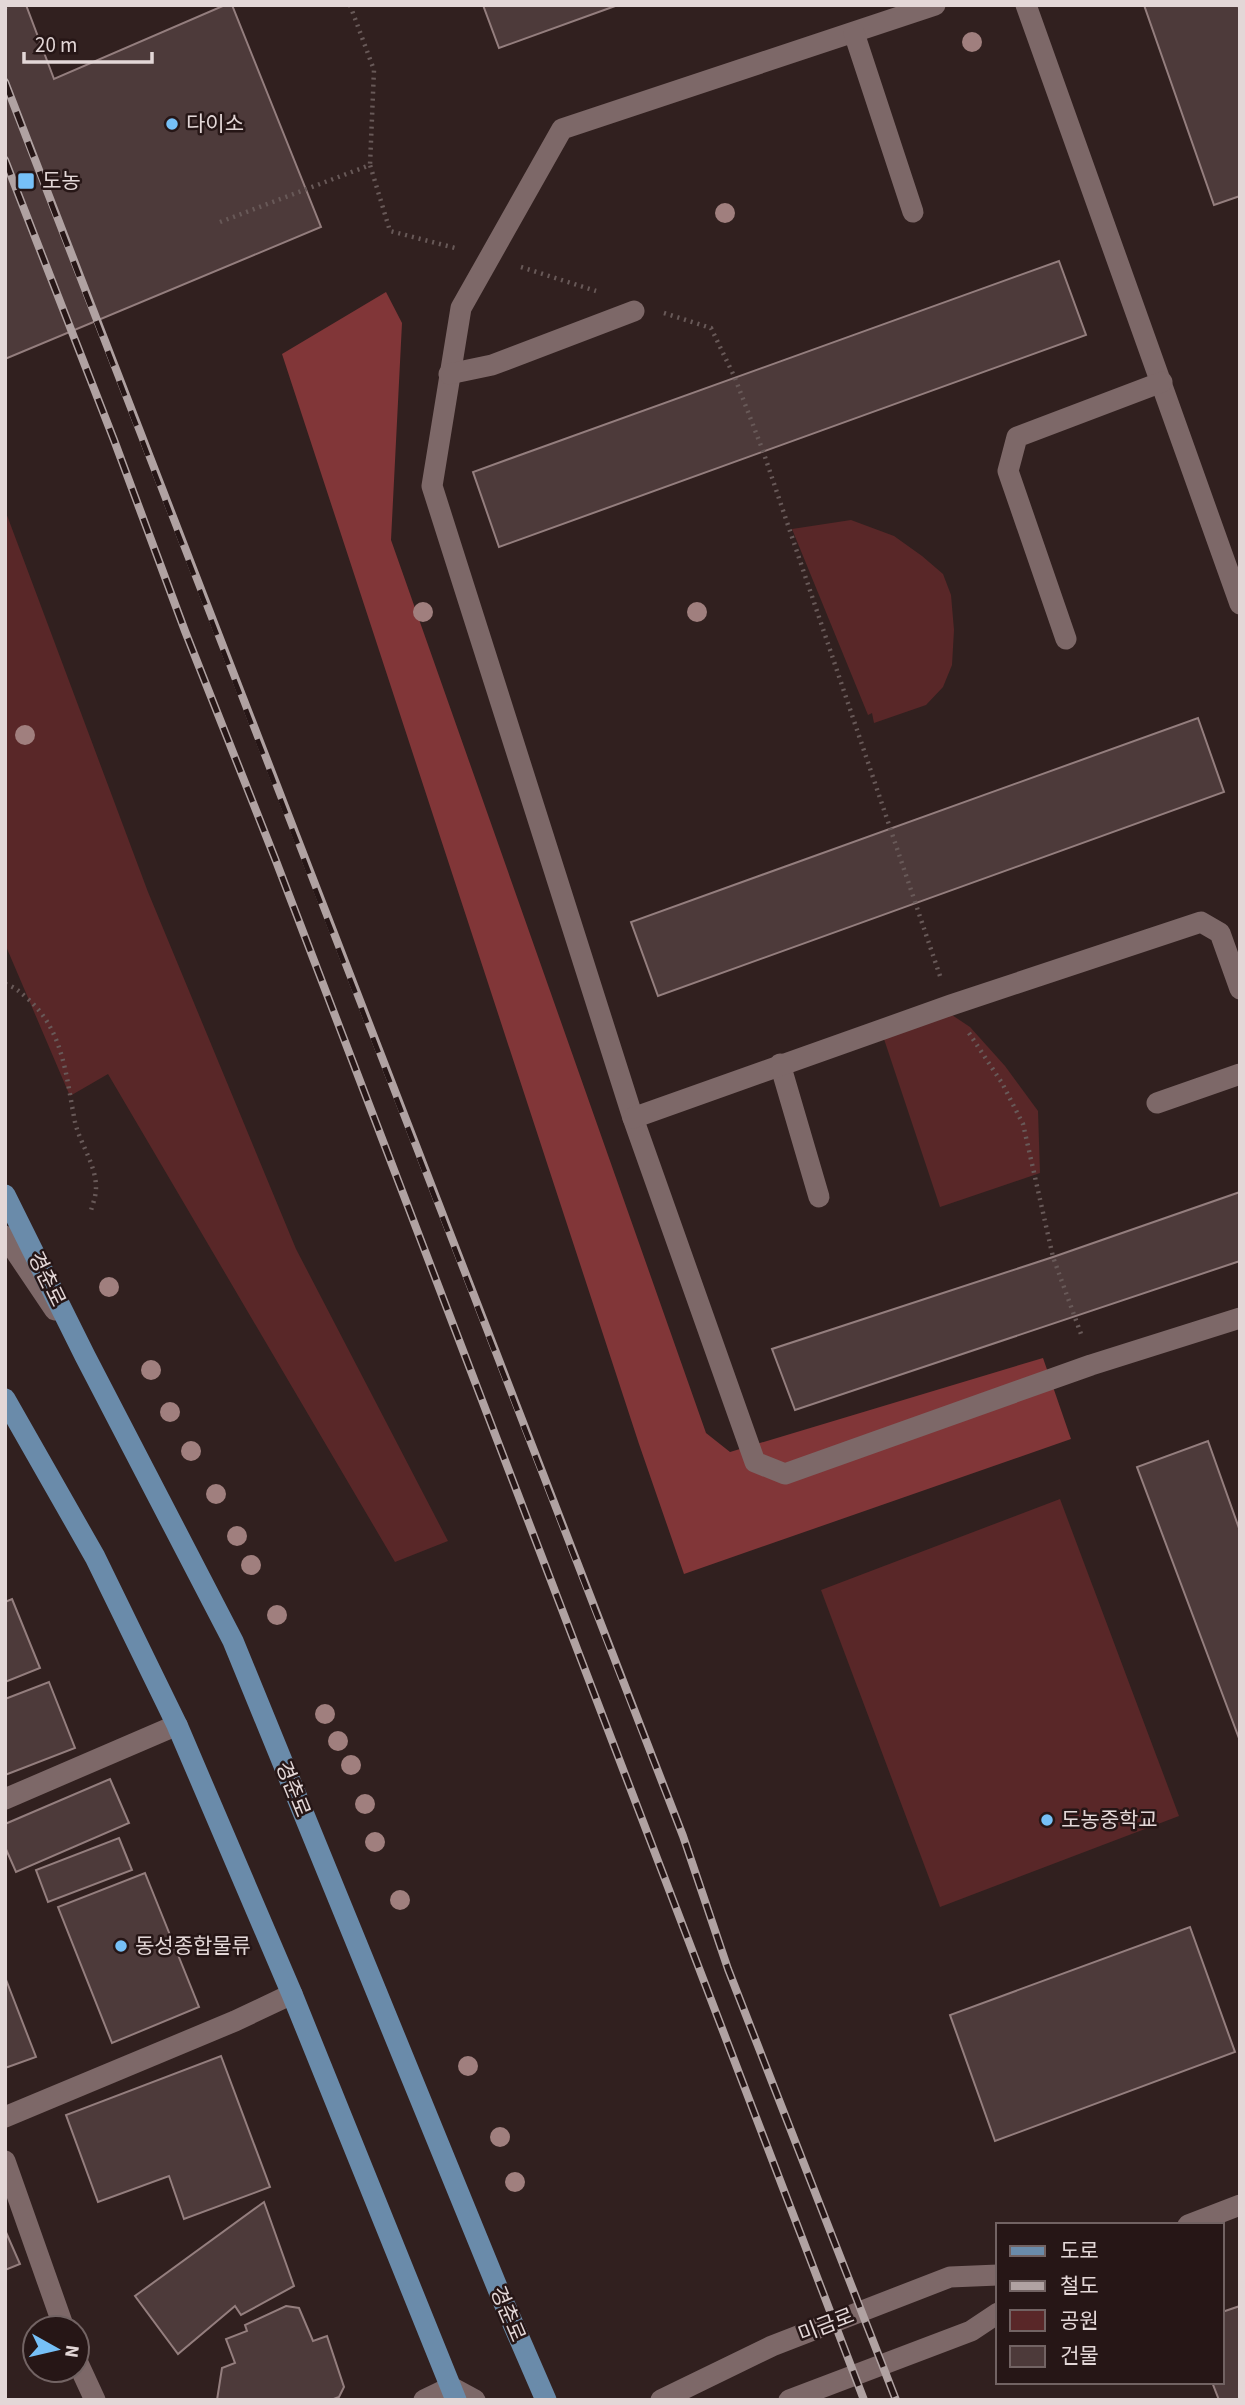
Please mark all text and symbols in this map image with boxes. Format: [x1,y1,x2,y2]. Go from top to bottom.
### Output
scale bar [24,21,152,65]
text: 20 m [35,30,77,60]
place label: 다이소 [186,109,244,139]
marker: 다이소 [164,116,180,132]
place label: 도농 [42,166,81,196]
marker: 도농 [16,171,36,191]
street label: 경춘로 [21,1246,73,1312]
street label: 경춘로 [268,1757,318,1821]
place label: 도농중학교 [1061,1805,1158,1835]
marker: 도농중학교 [1039,1812,1055,1828]
place label: 동성종합물류 [135,1931,251,1961]
marker: 동성종합물류 [113,1938,129,1954]
legend [996,2223,1224,2384]
text: 도로 [1060,2236,1099,2266]
text: 철도 [1060,2271,1099,2301]
street label: 경춘로 [483,2281,533,2347]
street label: 미금로 [794,2301,858,2349]
text: 공원 [1060,2306,1099,2336]
north arrow [21,2314,91,2384]
text: 건물 [1060,2341,1099,2371]
text: N [57,2343,86,2359]

